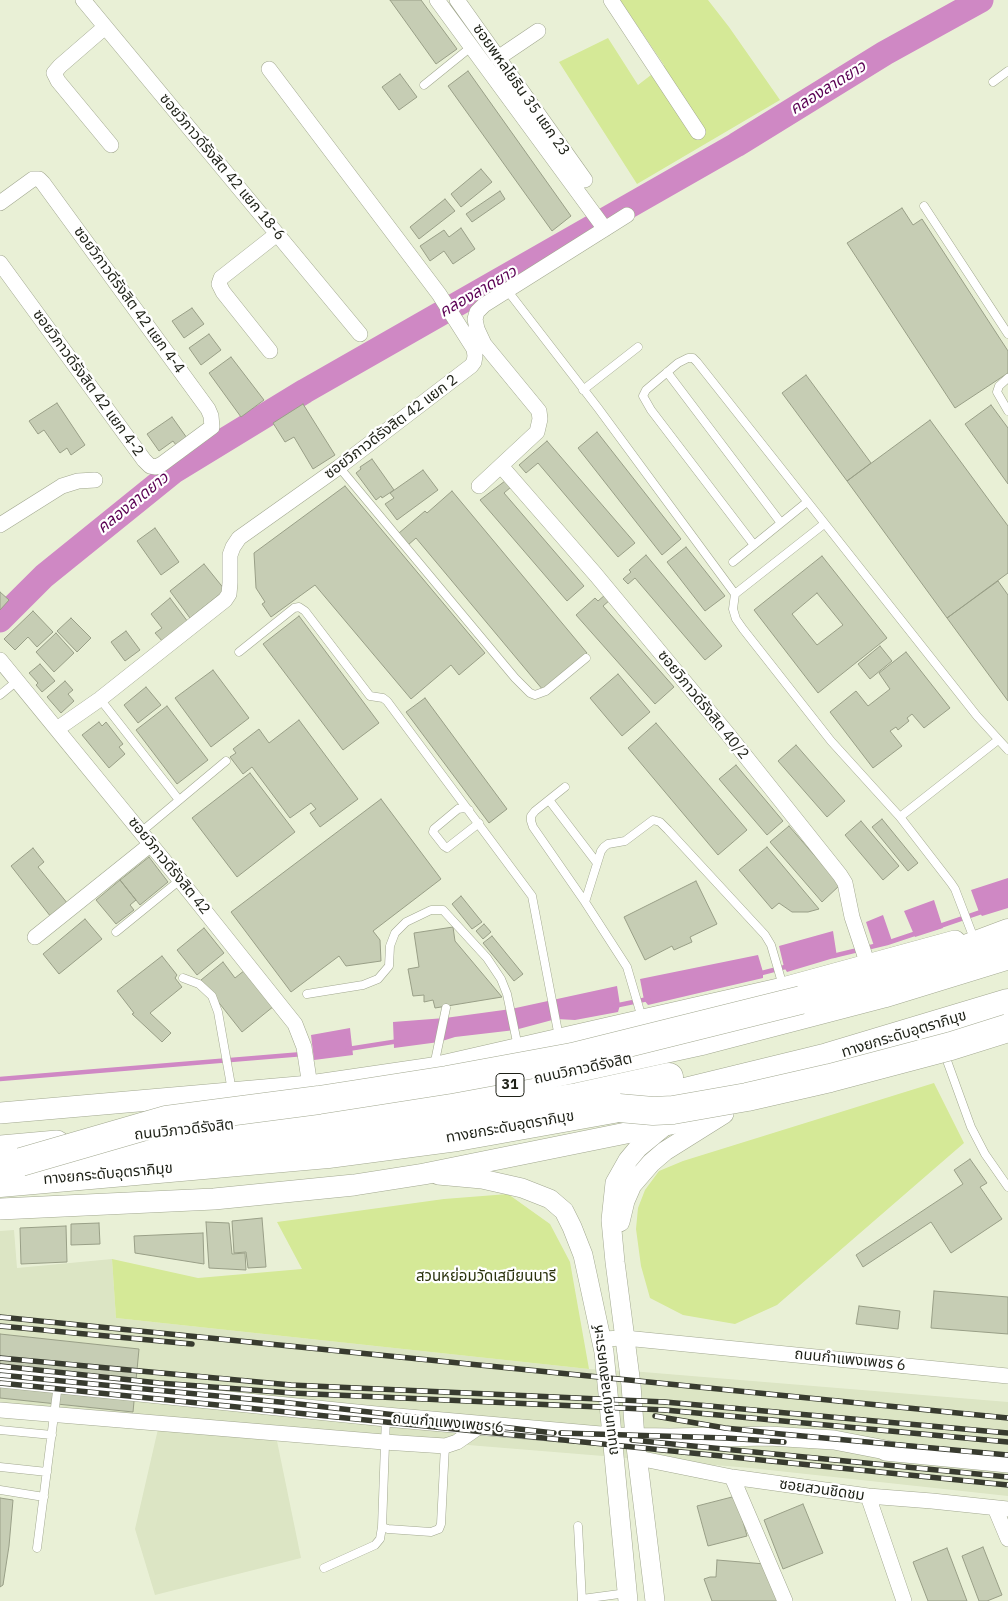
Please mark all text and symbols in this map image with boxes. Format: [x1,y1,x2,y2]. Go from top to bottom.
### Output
street label: ซอยพหลโยธิน 35 แยก 23 [469,21,573,159]
water label: คลองลาดยาว [786,57,870,119]
street label: ซอยวิภาวดีรังสิต 42 แยก 18-6 [155,90,289,244]
street label: ซอยวิภาวดีรังสิต 42 แยก 4-4 [70,223,188,377]
water label: คลองลาดยาว [436,262,520,322]
street label: ซอยวิภาวดีรังสิต 42 แยก 4-2 [29,306,147,460]
street label: ซอยวิภาวดีรังสิต 42 แยก 2 [321,371,461,483]
water label: คลองลาดยาว [94,468,172,538]
street label: ซอยวิภาวดีรังสิต 40/2 [654,647,752,763]
street label: ซอยวิภาวดีรังสิต 42 [124,814,214,918]
street label: ทางยกระดับอุตราภิมุข [839,1006,969,1062]
street label: ถนนวิภาวดีรังสิต [532,1050,634,1088]
road number: 31 [496,1074,524,1096]
street label: ทางยกระดับอุตราภิมุข [444,1107,576,1147]
street label: ถนนวิภาวดีรังสิต [133,1116,235,1144]
street label: ทางยกระดับอุตราภิมุข [43,1159,173,1189]
park label: สวนหย่อมวัดเสมียนนารี [416,1268,556,1286]
street label: ถนนเทศบาลสงเคราะห์ [589,1324,623,1456]
street label: ถนนกำแพงเพชร 6 [793,1345,907,1375]
street label: ถนนกำแพงเพชร 6 [391,1409,505,1437]
street label: ซอยสวนชิดชม [778,1475,866,1505]

